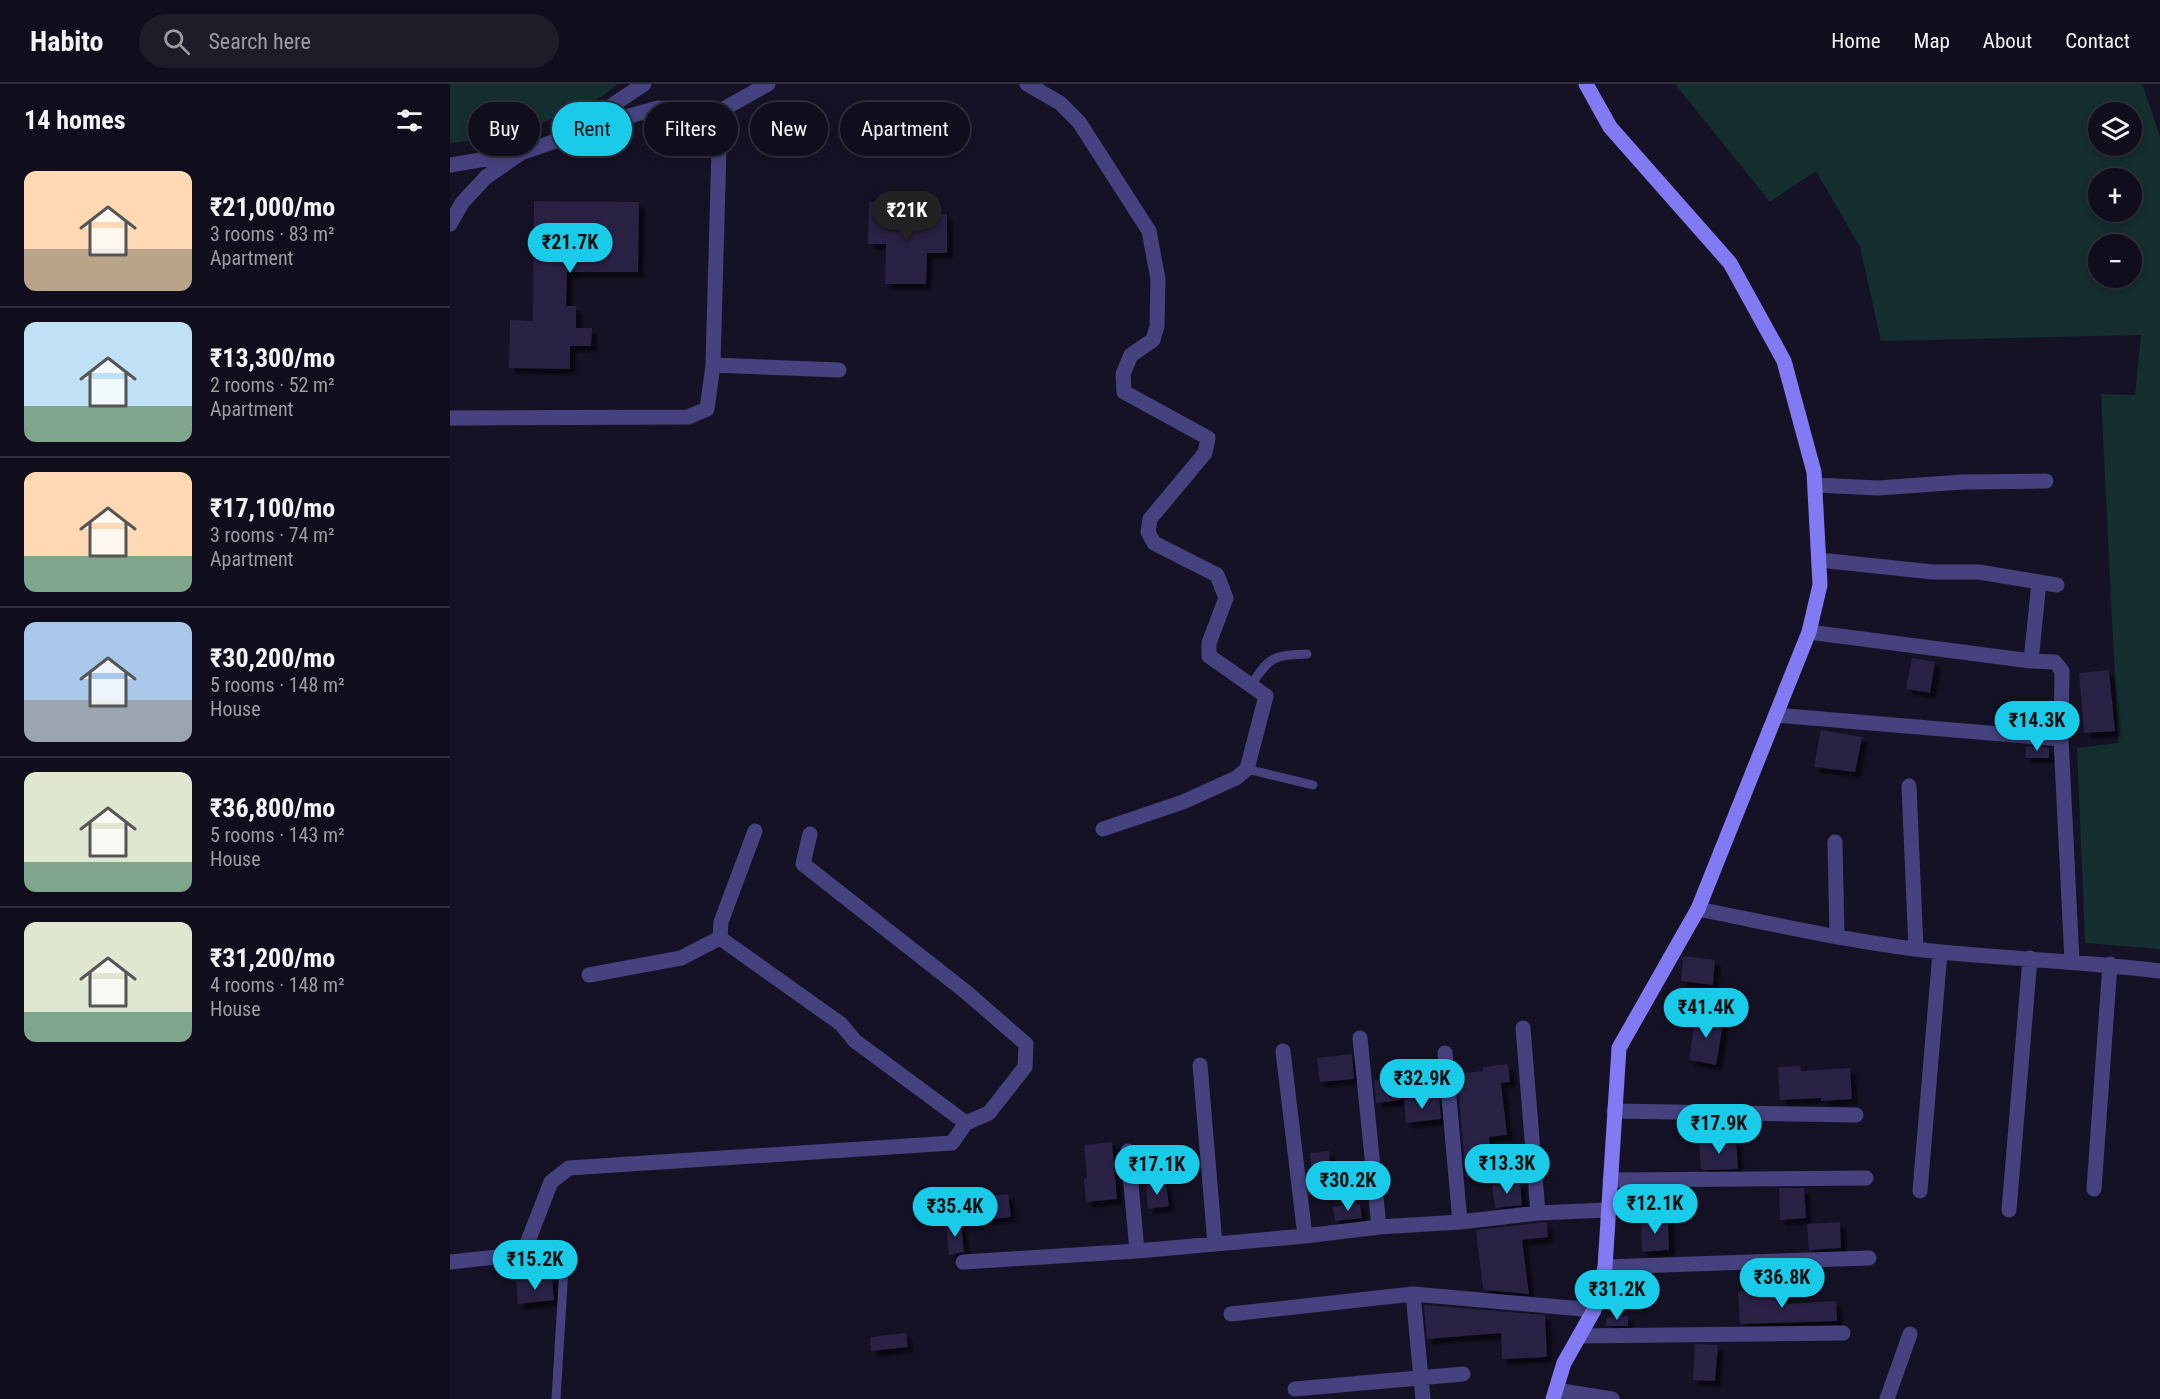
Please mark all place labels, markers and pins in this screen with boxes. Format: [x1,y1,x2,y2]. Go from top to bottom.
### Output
pin: ₹21K [871,191,943,242]
pin: ₹21.7K [521,223,619,274]
pin: ₹14.3K [1988,701,2086,752]
pin: ₹41.4K [1657,988,1755,1039]
pin: ₹32.9K [1373,1059,1471,1110]
pin: ₹17.9K [1670,1104,1768,1155]
pin: ₹13.3K [1458,1144,1556,1195]
pin: ₹17.1K [1108,1145,1206,1196]
pin: ₹30.2K [1299,1161,1397,1212]
pin: ₹12.1K [1606,1184,1704,1235]
pin: ₹35.4K [906,1187,1004,1238]
pin: ₹15.2K [486,1240,584,1291]
pin: ₹36.8K [1733,1258,1831,1309]
pin: ₹31.2K [1568,1270,1666,1321]

